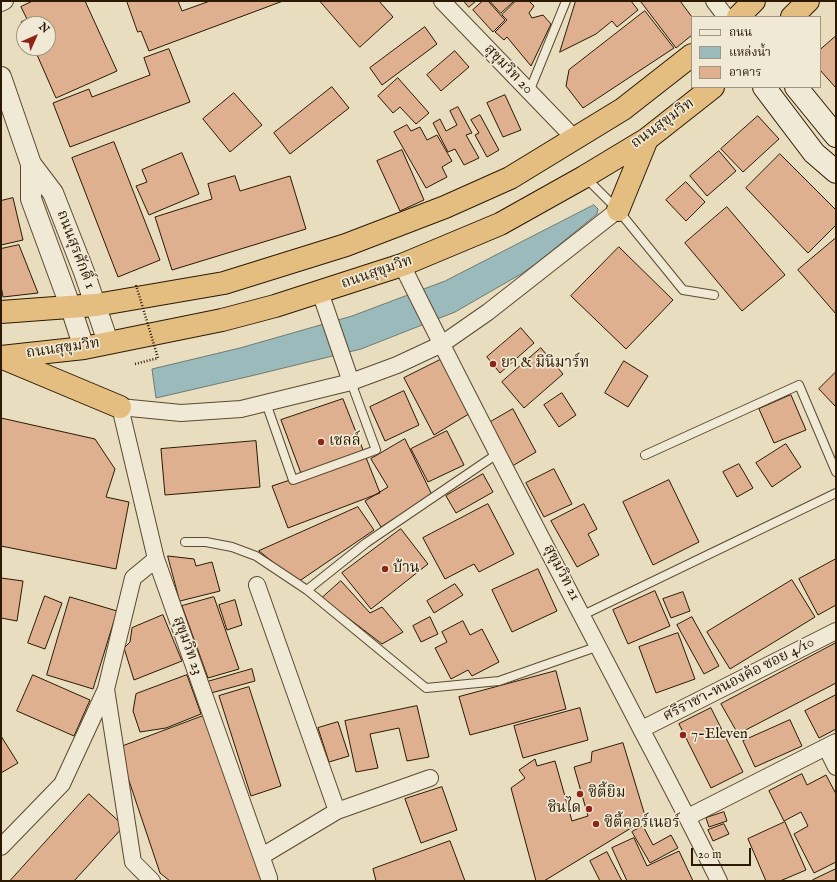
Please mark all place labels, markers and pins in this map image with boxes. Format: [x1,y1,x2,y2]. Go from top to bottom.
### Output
place label: ยา & มินิมาร์ท [501,355,589,373]
marker: ยา & มินิมาร์ท [488,359,498,369]
place label: เชลล์ [329,433,361,451]
marker: เชลล์ [316,437,326,447]
place label: บ้าน [393,560,420,578]
marker: บ้าน [380,564,390,574]
place label: 7-Eleven [691,726,748,744]
marker: 7-Eleven [678,730,688,740]
place label: ซิตี้ยิม [588,785,625,803]
marker: ซิตี้ยิม [575,789,585,799]
place label: ชินได [548,800,581,818]
marker: ชินได [584,804,594,814]
place label: ซิตี้คอร์เนอร์ [604,815,680,833]
marker: ซิตี้คอร์เนอร์ [591,819,601,829]

